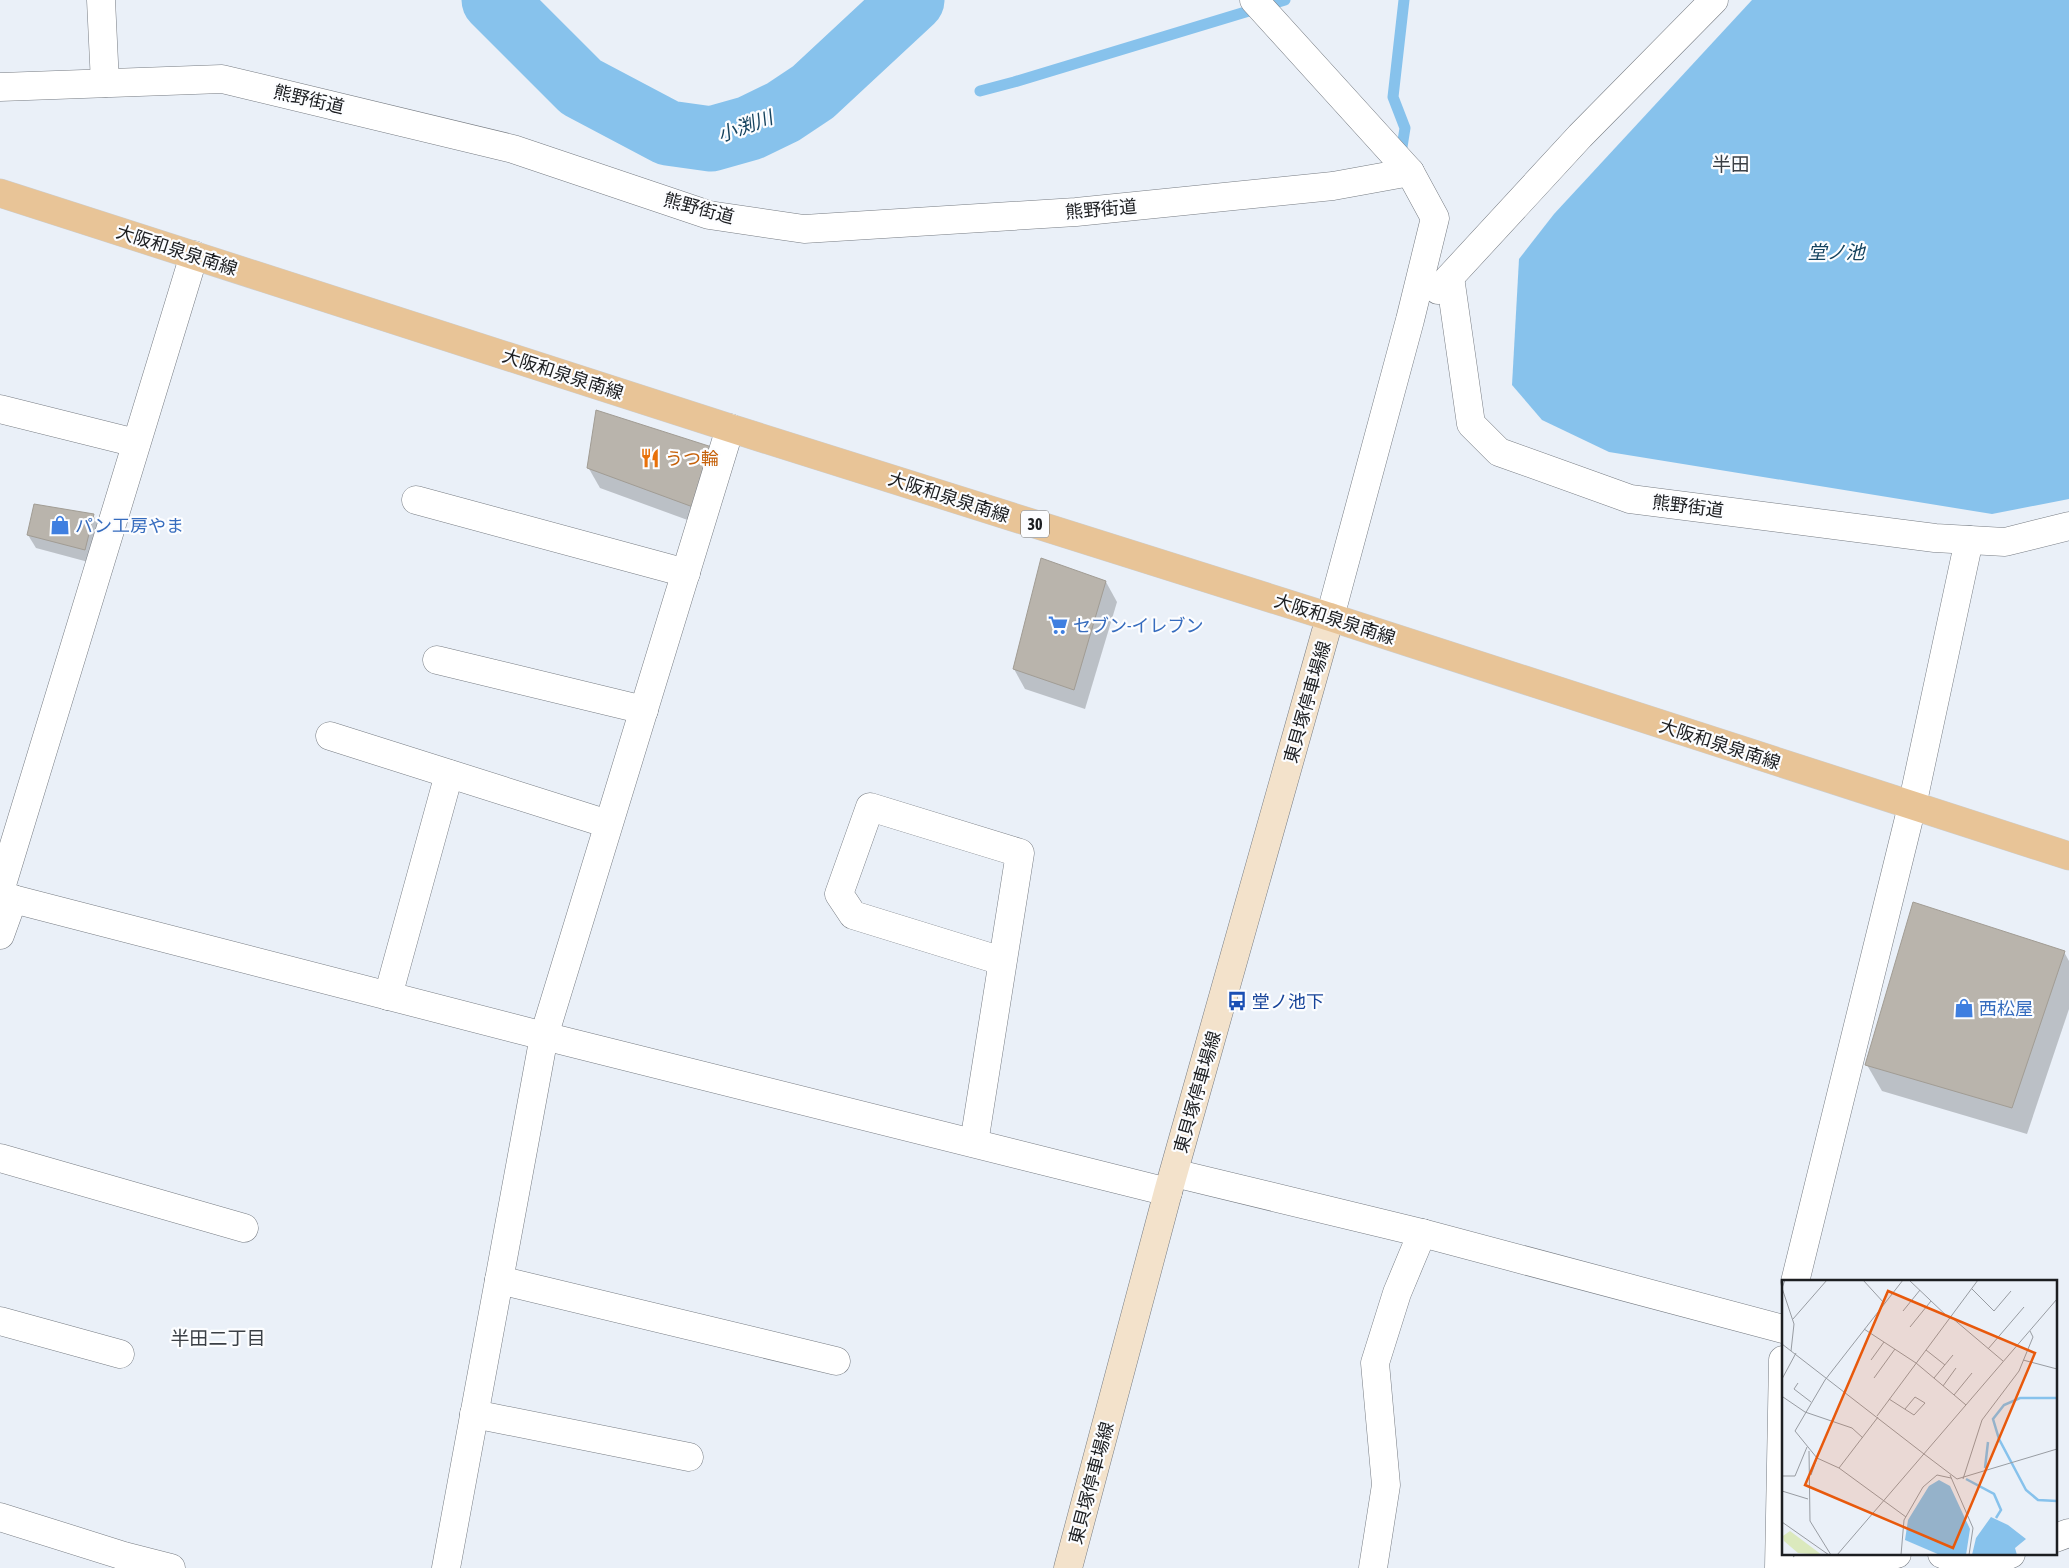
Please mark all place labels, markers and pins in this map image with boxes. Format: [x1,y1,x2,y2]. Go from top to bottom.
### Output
restaurant icon: うつ輪 [639,447,661,469]
place label: うつ輪 [665,448,719,469]
shop icon: パン工房やま [49,514,71,536]
place label: パン工房やま [75,515,184,536]
supermarket icon: セブン-イレブン [1047,614,1069,636]
place label: セブン-イレブン [1073,615,1204,636]
bus stop icon: 堂ノ池下 [1226,990,1248,1012]
place label: 堂ノ池下 [1252,991,1324,1012]
shop icon: 西松屋 [1953,997,1975,1019]
place label: 西松屋 [1979,998,2033,1019]

